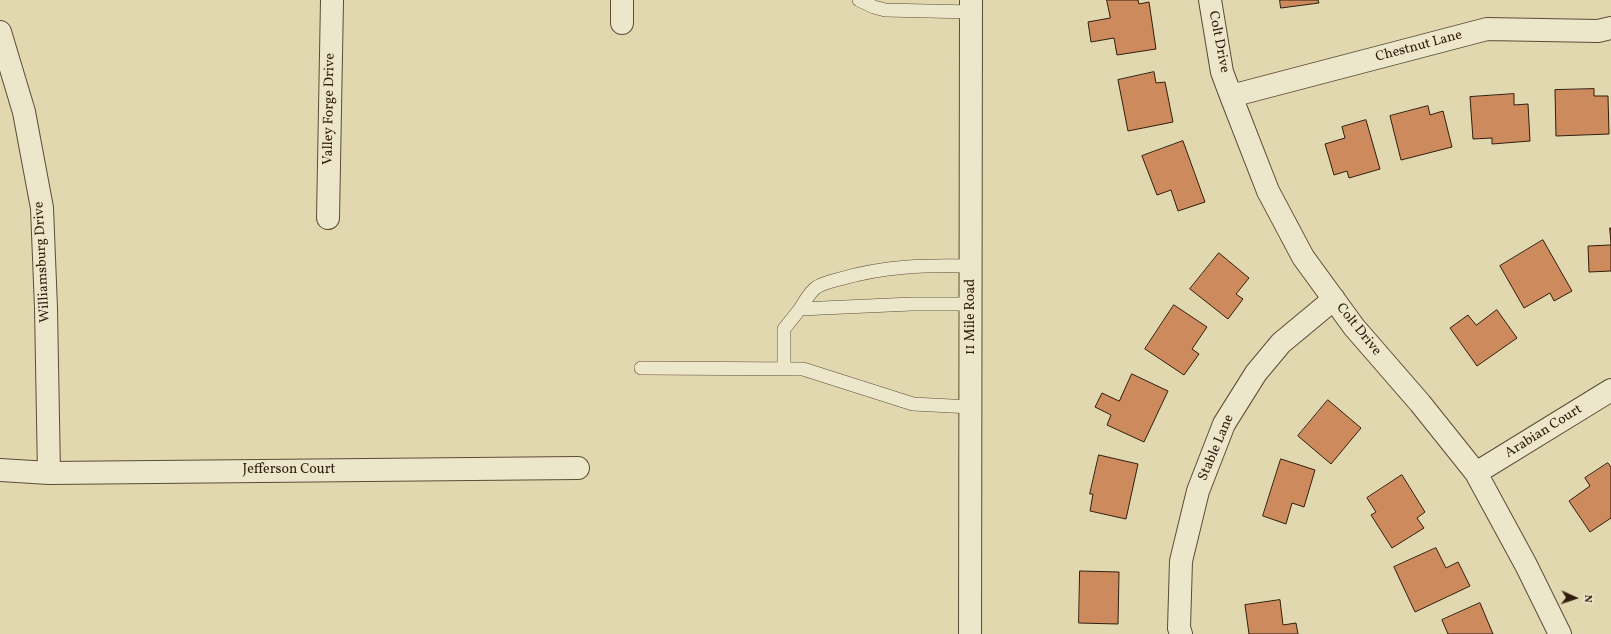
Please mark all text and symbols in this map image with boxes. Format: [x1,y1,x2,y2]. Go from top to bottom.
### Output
street label: Colt Drive [1204,10,1232,74]
street label: Chestnut Lane [1374,27,1464,67]
street label: Valley Forge Drive [321,53,339,165]
street label: Williamsburg Drive [31,201,55,323]
street label: 11 Mile Road [963,279,979,355]
street label: Colt Drive [1332,300,1384,360]
street label: Arabian Court [1502,402,1586,462]
street label: Stable Lane [1195,412,1239,484]
street label: Jefferson Court [243,462,335,478]
north arrow [1555,578,1595,618]
text: N [1580,594,1595,603]

